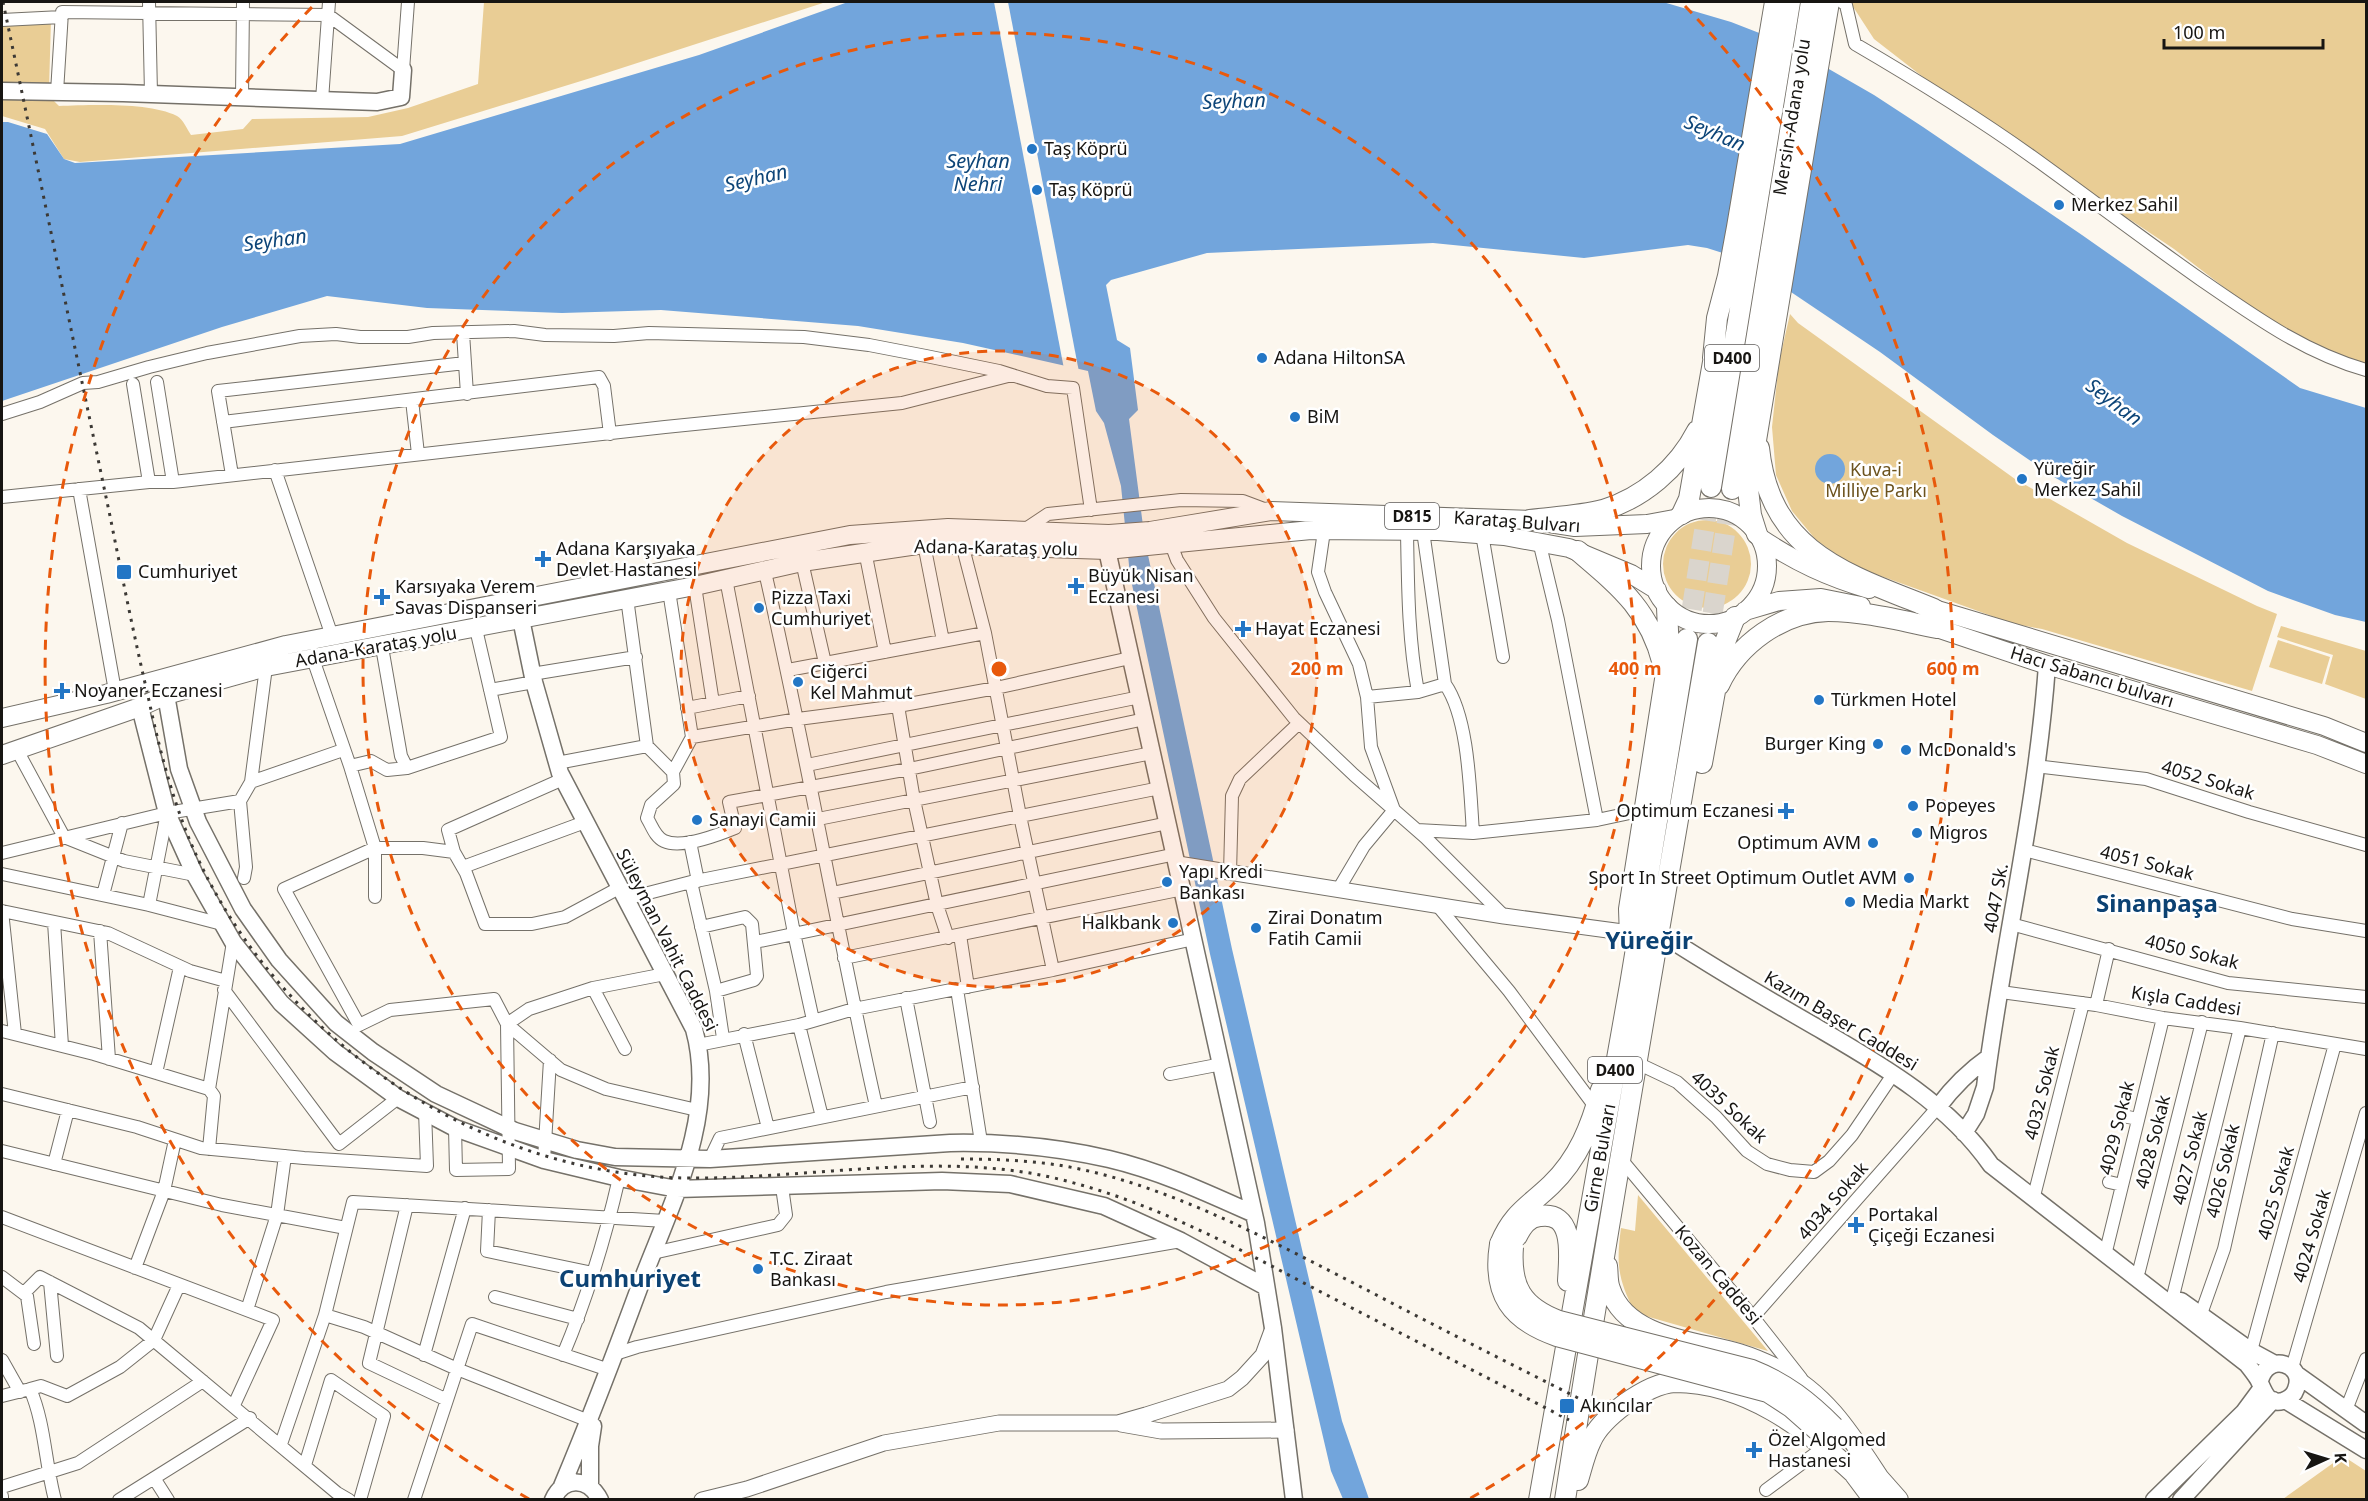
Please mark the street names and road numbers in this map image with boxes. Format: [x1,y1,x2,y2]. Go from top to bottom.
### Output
street label: Mersin-Adana yolu [1767,37,1815,197]
road number: D400 [1705,345,1759,371]
road number: D815 [1385,503,1439,529]
street label: Karataş Bulvarı [1453,505,1581,537]
street label: Adana-Karataş yolu [914,534,1078,560]
street label: Adana-Karataş yolu [293,620,459,672]
street label: Hacı Sabancı bulvarı [2008,640,2177,712]
street label: 4052 Sokak [2159,754,2258,805]
street label: 4051 Sokak [2098,839,2197,885]
street label: Süleyman Vahit Caddesi [611,844,724,1035]
street label: 4047 Sk. [1977,861,2013,934]
street label: 4050 Sokak [2143,928,2242,974]
street label: Kazım Başer Caddesi [1760,965,1923,1076]
street label: Kışla Caddesi [2130,979,2243,1021]
street label: 4032 Sokak [2018,1043,2064,1142]
road number: D400 [1588,1057,1642,1083]
street label: 4035 Sokak [1686,1065,1773,1148]
street label: 4029 Sokak [2093,1078,2139,1177]
street label: 4028 Sokak [2129,1092,2175,1191]
street label: Girne Bulvarı [1578,1102,1620,1214]
street label: 4027 Sokak [2166,1108,2212,1207]
street label: 4026 Sokak [2200,1121,2245,1220]
street label: 4025 Sokak [2251,1143,2299,1242]
street label: 4034 Sokak [1792,1156,1873,1244]
street label: 4024 Sokak [2286,1186,2336,1285]
street label: Kozan Caddesi [1670,1219,1768,1329]

